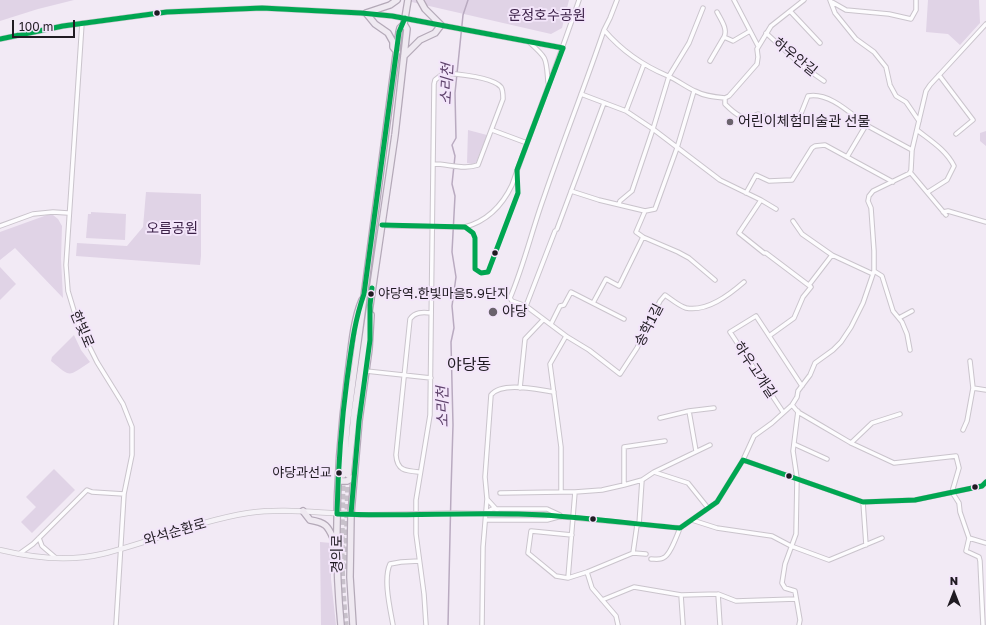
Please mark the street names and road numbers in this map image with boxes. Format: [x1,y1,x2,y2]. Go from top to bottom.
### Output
street label: 하우안길 [770,34,820,80]
street label: 송학1길 [631,301,667,349]
street label: 한빛로 [67,308,97,350]
street label: 하우고개길 [730,339,780,401]
street label: 와석순환로 [142,515,208,549]
street label: 경의로 [330,535,346,573]

